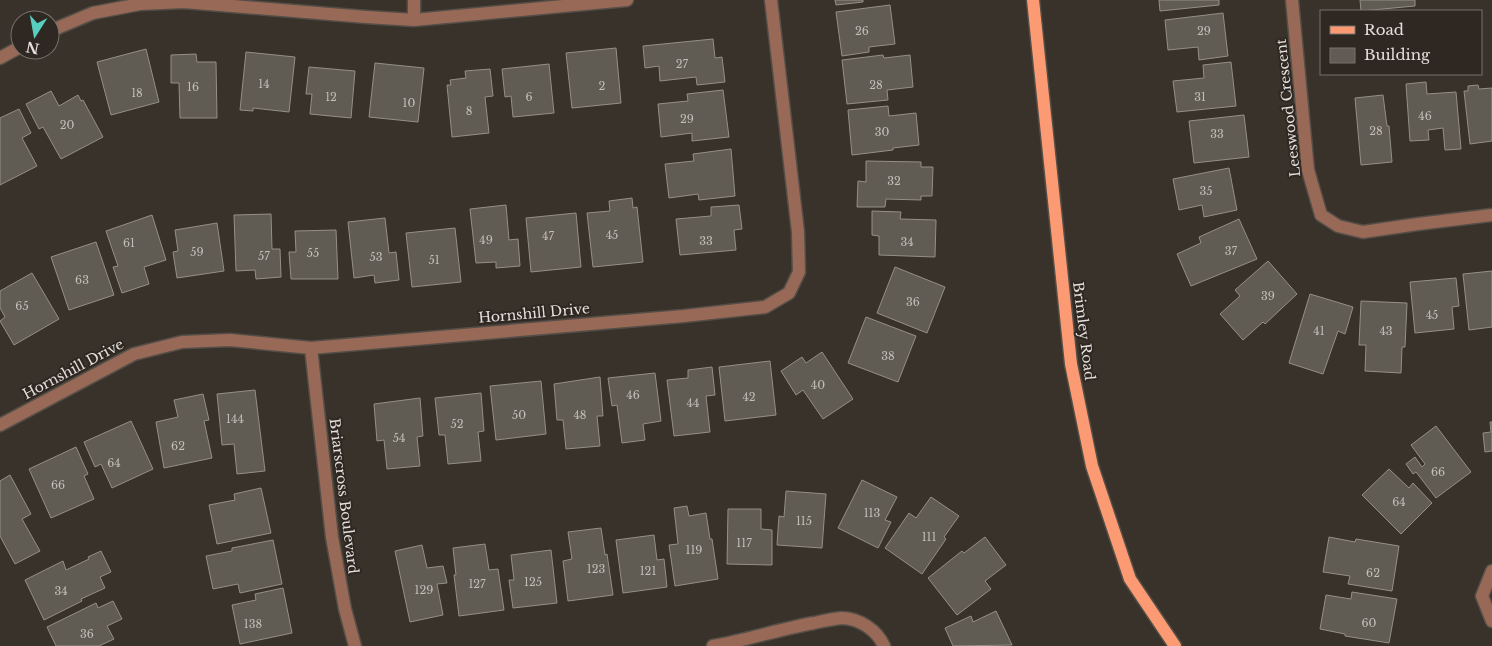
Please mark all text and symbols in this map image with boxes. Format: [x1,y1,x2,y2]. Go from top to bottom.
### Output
north arrow [10,10,60,60]
legend [1320,10,1482,75]
text: Road [1364,20,1404,39]
house number: 26 [855,24,869,38]
house number: 29 [1197,24,1211,38]
street label: Leeswood Crescent [1272,37,1304,178]
text: N [24,38,41,58]
text: Building [1364,45,1431,64]
house number: 27 [676,57,689,71]
house number: 14 [258,77,270,91]
house number: 28 [869,78,883,92]
house number: 2 [599,79,606,93]
house number: 16 [187,80,199,94]
house number: 18 [131,86,143,100]
house number: 12 [325,90,337,104]
house number: 6 [525,90,533,104]
house number: 31 [1194,90,1206,104]
house number: 10 [403,96,416,110]
house number: 8 [466,104,472,118]
house number: 46 [1418,109,1432,123]
house number: 29 [680,112,694,126]
house number: 20 [60,118,74,132]
house number: 28 [1369,124,1383,138]
house number: 30 [875,125,889,139]
house number: 33 [1210,127,1224,141]
house number: 32 [887,174,901,188]
house number: 35 [1199,184,1213,198]
house number: 45 [606,228,618,242]
house number: 47 [542,229,554,243]
house number: 49 [479,233,493,247]
house number: 33 [699,234,713,248]
house number: 34 [900,235,914,249]
house number: 61 [123,236,135,250]
house number: 37 [1225,244,1238,258]
house number: 59 [190,245,204,259]
house number: 55 [307,246,319,260]
house number: 57 [258,249,270,263]
house number: 53 [369,250,383,264]
house number: 51 [428,253,440,267]
house number: 63 [75,273,89,287]
street label: Brimley Road [1069,281,1099,382]
house number: 39 [1261,289,1275,303]
house number: 36 [906,295,920,309]
house number: 65 [15,299,29,313]
street label: Hornshill Drive [477,299,591,327]
house number: 45 [1426,308,1438,322]
house number: 41 [1313,324,1325,338]
house number: 43 [1379,324,1393,338]
street label: Hornshill Drive [19,335,127,403]
house number: 38 [881,349,895,363]
house number: 40 [811,378,825,392]
house number: 46 [626,388,640,402]
house number: 42 [742,390,756,404]
house number: 44 [687,396,699,410]
house number: 50 [512,408,526,422]
house number: 48 [573,408,587,422]
house number: 144 [226,412,244,426]
street label: Briarscross Boulevard [326,417,363,575]
house number: 52 [450,417,464,431]
house number: 54 [393,431,405,445]
house number: 62 [171,439,185,453]
house number: 64 [107,456,121,470]
house number: 66 [1431,465,1445,479]
house number: 66 [51,478,65,492]
house number: 64 [1392,495,1406,509]
house number: 113 [864,506,881,520]
house number: 115 [796,514,812,528]
house number: 111 [922,530,936,544]
house number: 117 [736,536,752,550]
house number: 119 [686,543,702,557]
house number: 123 [587,562,605,576]
house number: 121 [640,564,656,578]
house number: 62 [1366,566,1380,580]
house number: 125 [524,575,542,589]
house number: 127 [468,577,486,591]
house number: 129 [415,583,433,597]
house number: 34 [54,584,68,598]
house number: 60 [1362,616,1377,630]
house number: 138 [244,617,262,631]
house number: 36 [80,627,94,641]

